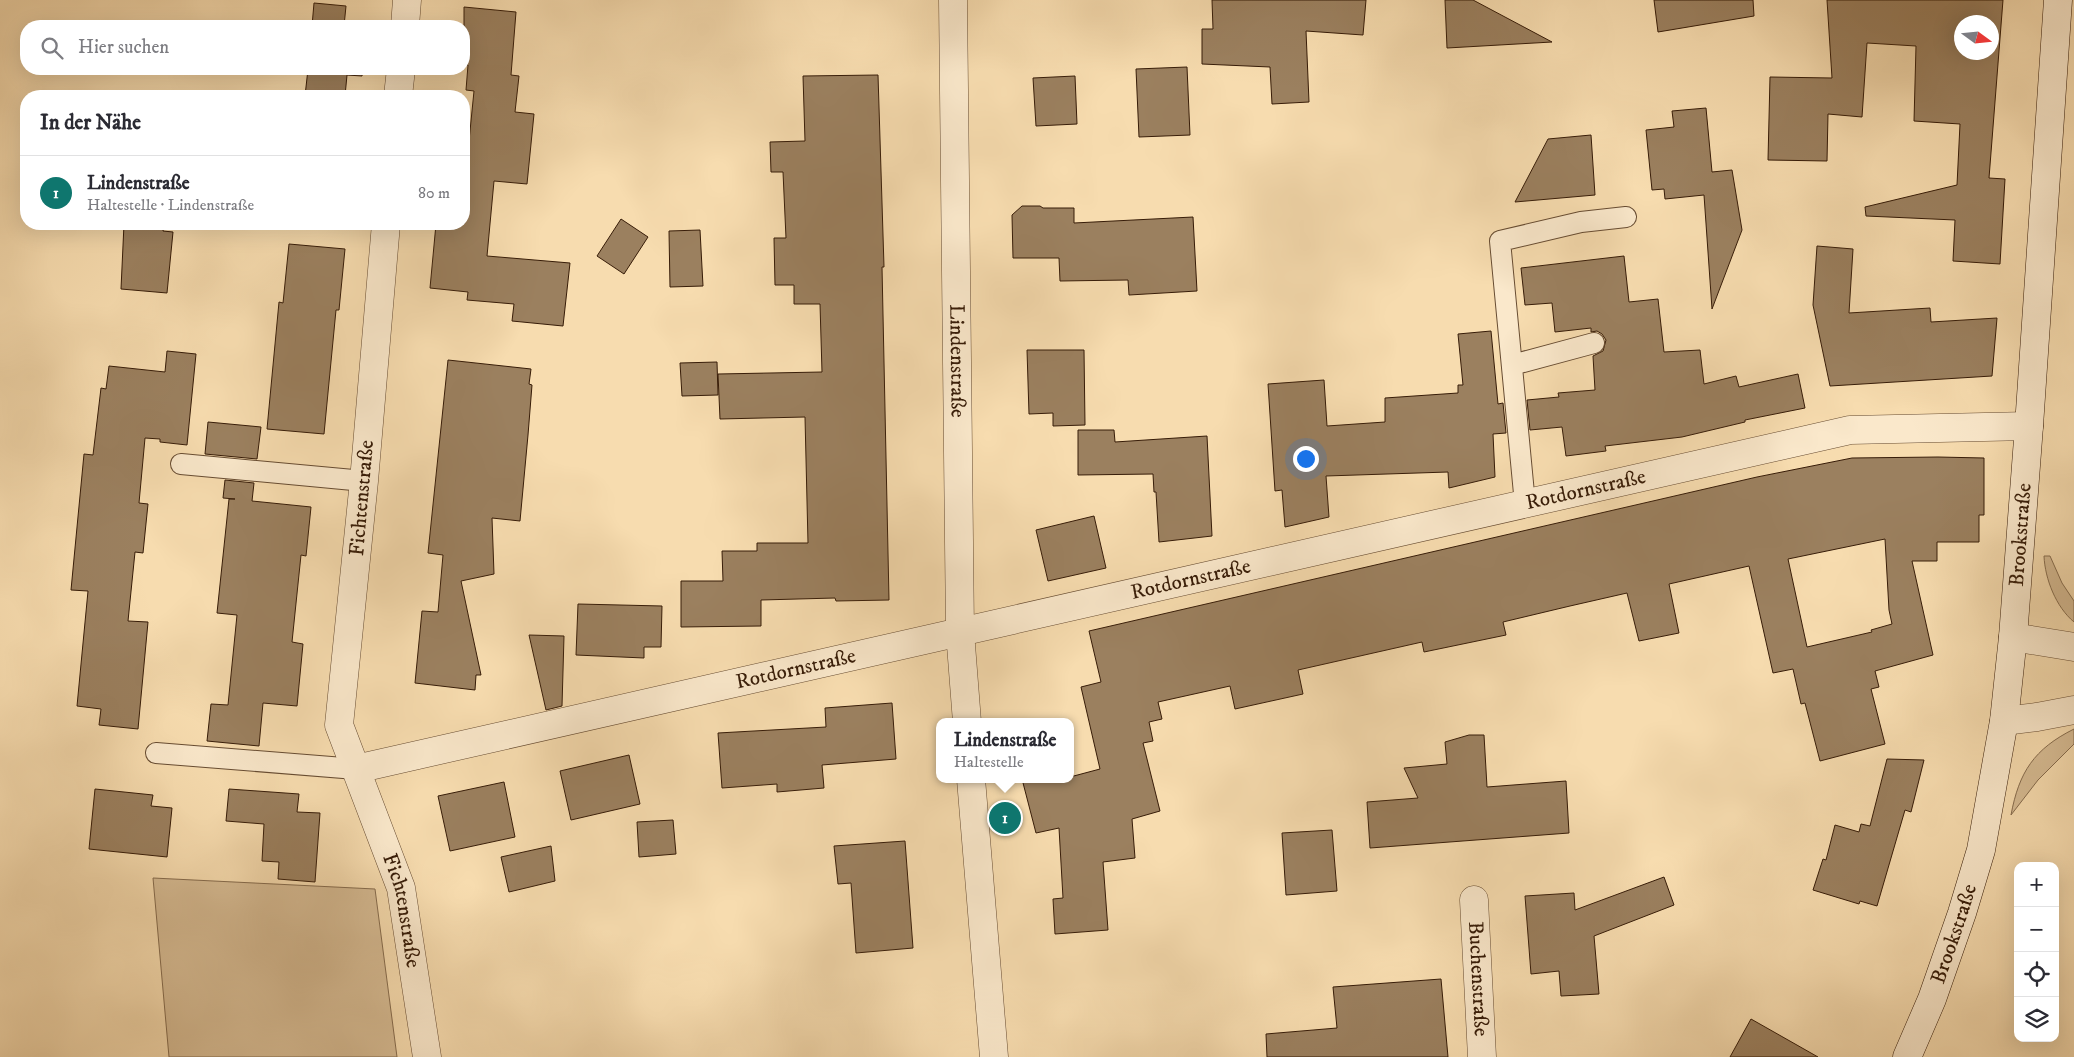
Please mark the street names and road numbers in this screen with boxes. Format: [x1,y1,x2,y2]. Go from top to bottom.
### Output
street label: Lindenstraße [943,304,971,418]
street label: Fichtenstraße [344,439,380,557]
street label: Rotdornstraße [1523,464,1648,516]
street label: Brookstraße [2004,482,2038,588]
street label: Rotdornstraße [1128,553,1254,606]
street label: Rotdornstraße [733,643,859,695]
street label: Fichtenstraße [376,850,426,970]
street label: Brookstraße [1925,881,1983,987]
street label: Buchenstraße [1462,921,1494,1037]

